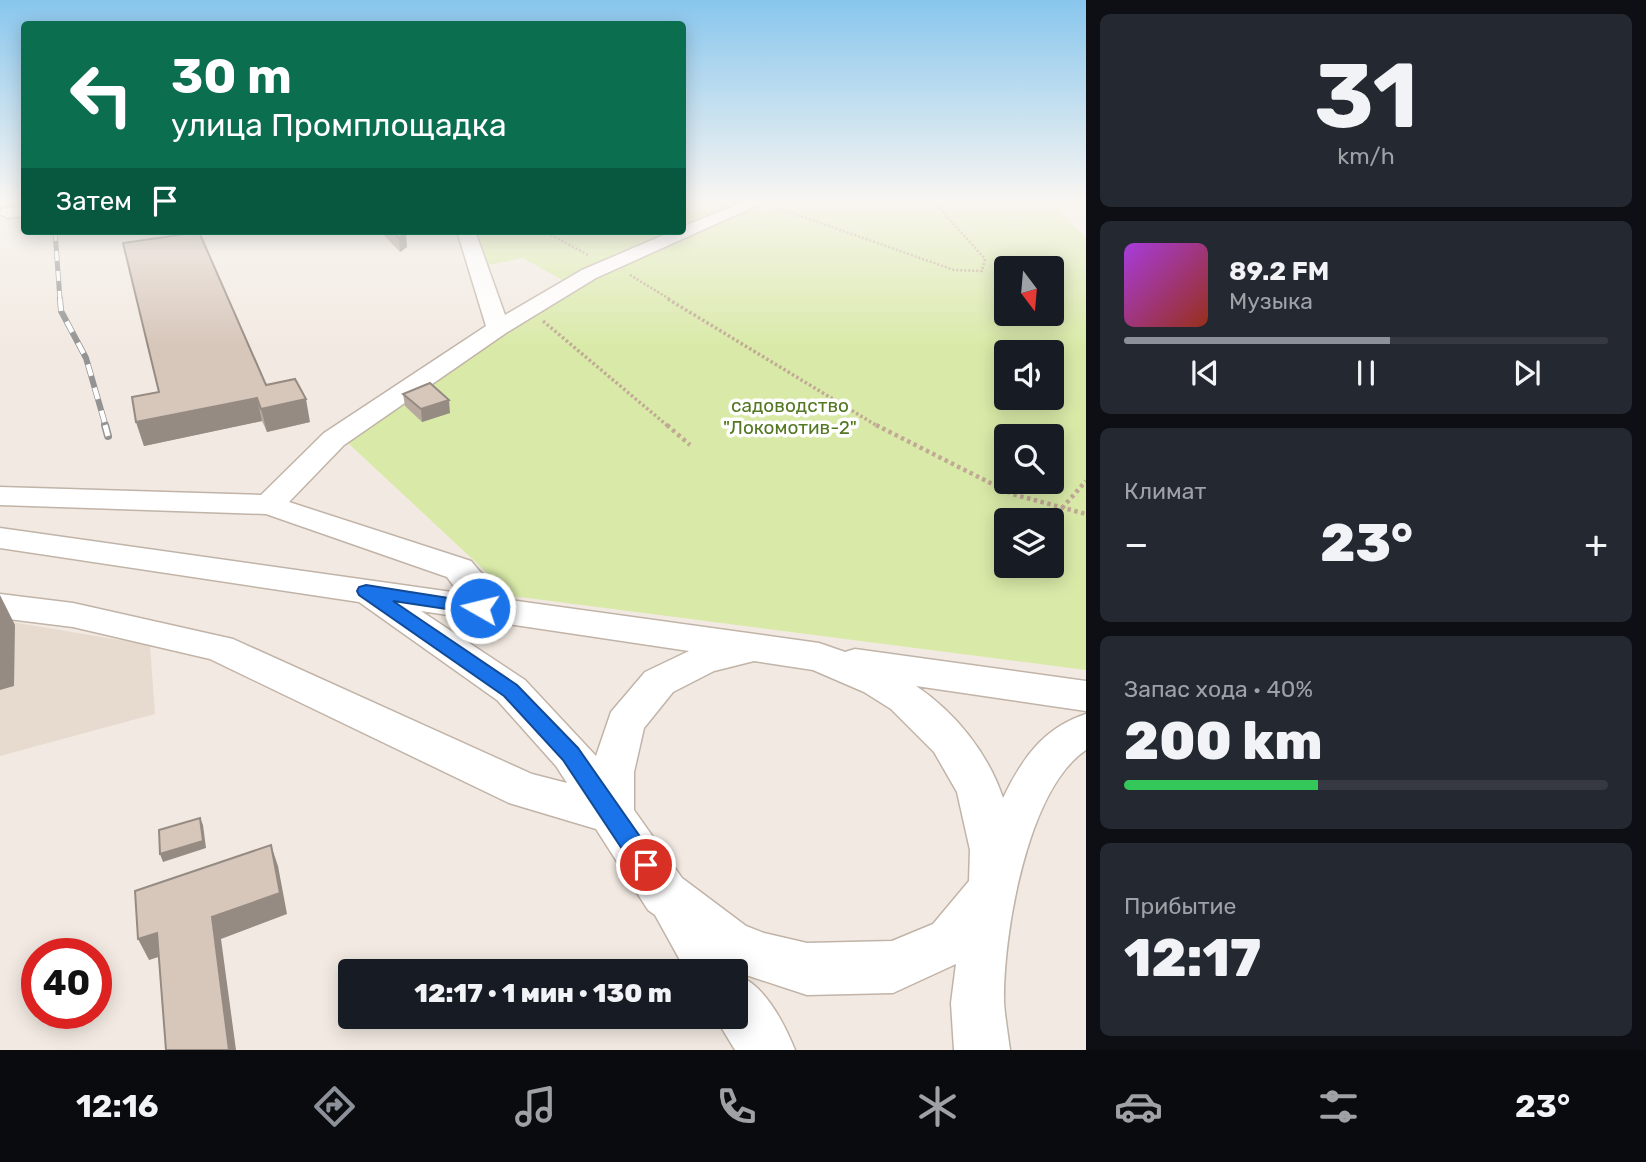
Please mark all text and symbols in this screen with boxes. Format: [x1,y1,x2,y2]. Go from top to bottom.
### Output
text: 31 [1314,42,1418,150]
text: 30 m [171,47,292,105]
icon: left [56,49,147,140]
text: улица Промплощадка [171,106,507,144]
text: km/h [1337,142,1395,170]
icon: arrive [146,182,184,220]
text: Затем [56,186,132,217]
north arrow [994,256,1064,326]
map controls [994,256,1064,578]
text: 89.2 FM [1229,256,1329,287]
text: Музыка [1229,287,1313,315]
button: sound [994,340,1064,410]
icon: previous [1186,354,1224,392]
icon: pause [1347,354,1385,392]
icon: next [1508,354,1546,392]
park label: садоводство "Локомотив-2" [723,394,857,439]
button: search [994,424,1064,494]
text: Климат [1124,477,1206,505]
button: layers [994,508,1064,578]
text: 23° [1320,512,1413,574]
text: − [1124,521,1149,567]
text: + [1584,521,1608,567]
position arrow [443,571,517,645]
text: Запас хода · 40% [1124,675,1313,703]
text: 200 km [1124,710,1322,772]
pin [616,835,676,895]
icon: arrive [627,846,665,884]
text: Прибытие [1124,892,1236,920]
text: 12:17 [1124,927,1261,989]
speed limit sign: 40 [21,938,112,1029]
text: 12:17 · 1 мин · 130 m [414,978,672,1009]
icon: directions [310,1082,359,1131]
icon: music [511,1082,560,1131]
icon: phone [712,1082,761,1131]
icon: climate [913,1082,962,1131]
icon: car [1114,1082,1163,1131]
icon: filters [1314,1082,1363,1131]
text: 12:16 [76,1087,159,1125]
text: 23° [1515,1087,1570,1125]

